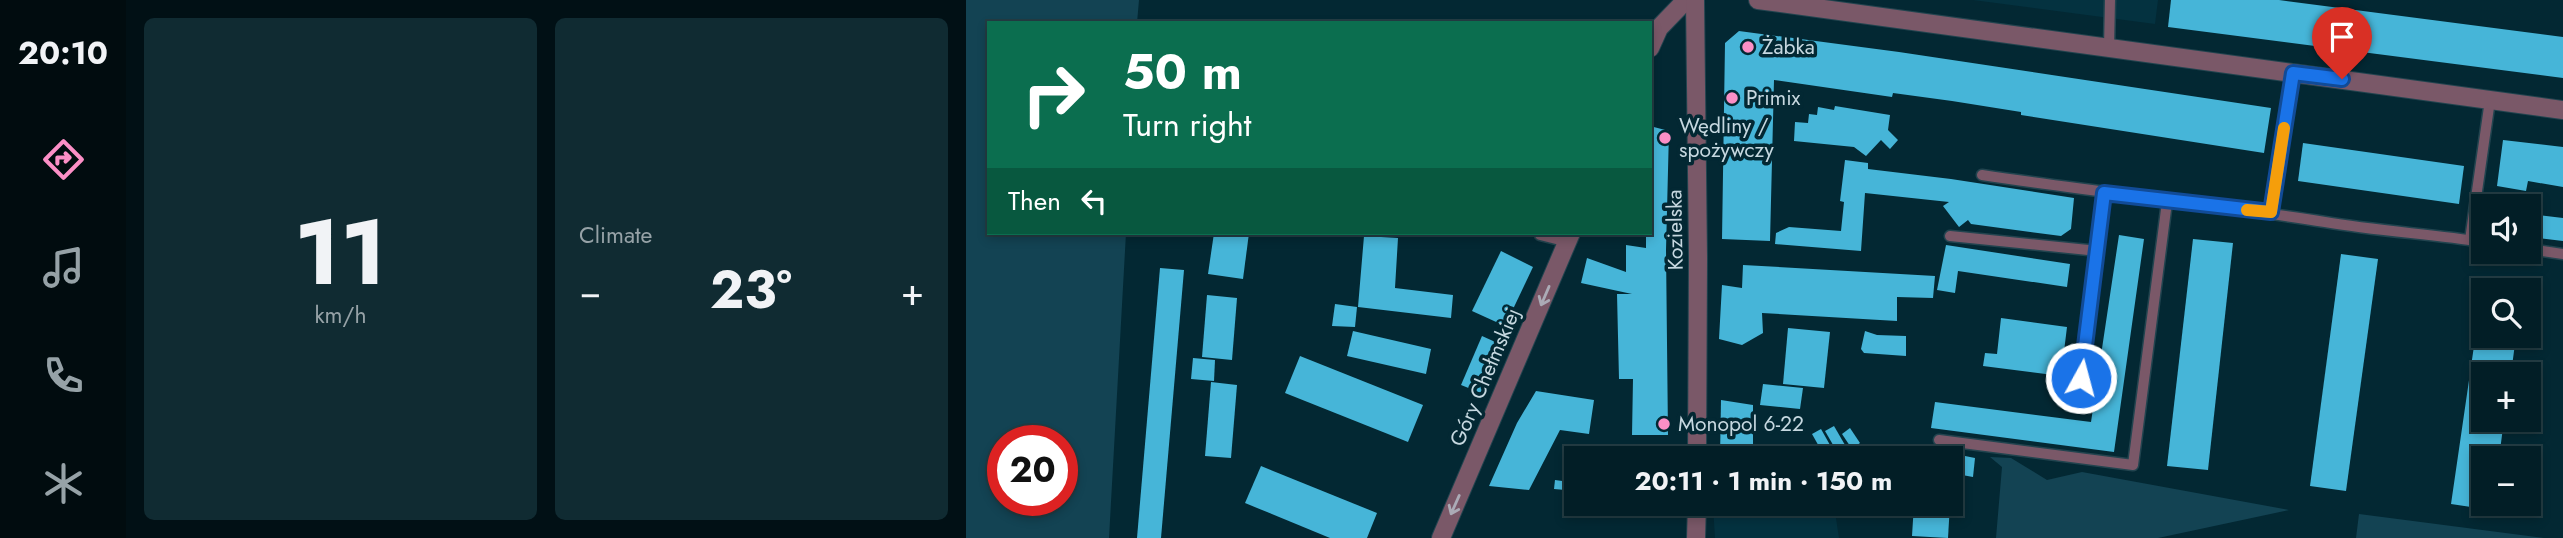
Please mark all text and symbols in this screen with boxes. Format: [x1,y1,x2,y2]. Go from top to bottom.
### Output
pin [2312,7,2372,79]
icon: arrive [2323,18,2361,56]
text: 20:10 [18,30,108,76]
place label: Żabka [1762,32,1815,62]
text: 50 m [1123,37,1242,107]
marker: Żabka [1740,39,1756,55]
icon: right [1008,49,1099,140]
place label: Primix [1746,83,1801,113]
marker: Primix [1724,90,1740,106]
text: Turn right [1123,102,1252,148]
place label: Wędliny / spożywczy [1679,111,1774,165]
marker: Wędliny / spożywczy [1657,130,1673,146]
icon: directions [39,135,88,184]
text: Then [1008,182,1061,220]
icon: left [1075,182,1113,220]
text: 11 [294,187,387,318]
street label: Kozielska [1659,189,1691,271]
map controls [2471,194,2541,516]
button: sound [2471,194,2541,264]
text: Climate [579,218,652,252]
icon: music [39,243,88,292]
text: 23° [710,252,792,328]
text: − [579,264,601,319]
text: + [901,264,924,319]
button: search [2471,278,2541,348]
one-way arrow [1537,284,1550,306]
text: km/h [315,298,366,332]
street label: Góry Chełmskiej [1442,303,1528,451]
position arrow [2044,341,2118,415]
icon: phone [39,351,88,400]
button: + [2471,362,2541,432]
place label: Monopol 6-22 [1678,409,1804,439]
marker: Monopol 6-22 [1656,416,1672,432]
speed limit sign: 20 [987,425,1078,516]
button: − [2471,446,2541,516]
icon: climate [39,459,88,508]
text: 20:11 · 1 min · 150 m [1635,462,1892,500]
one-way arrow [1448,494,1461,515]

